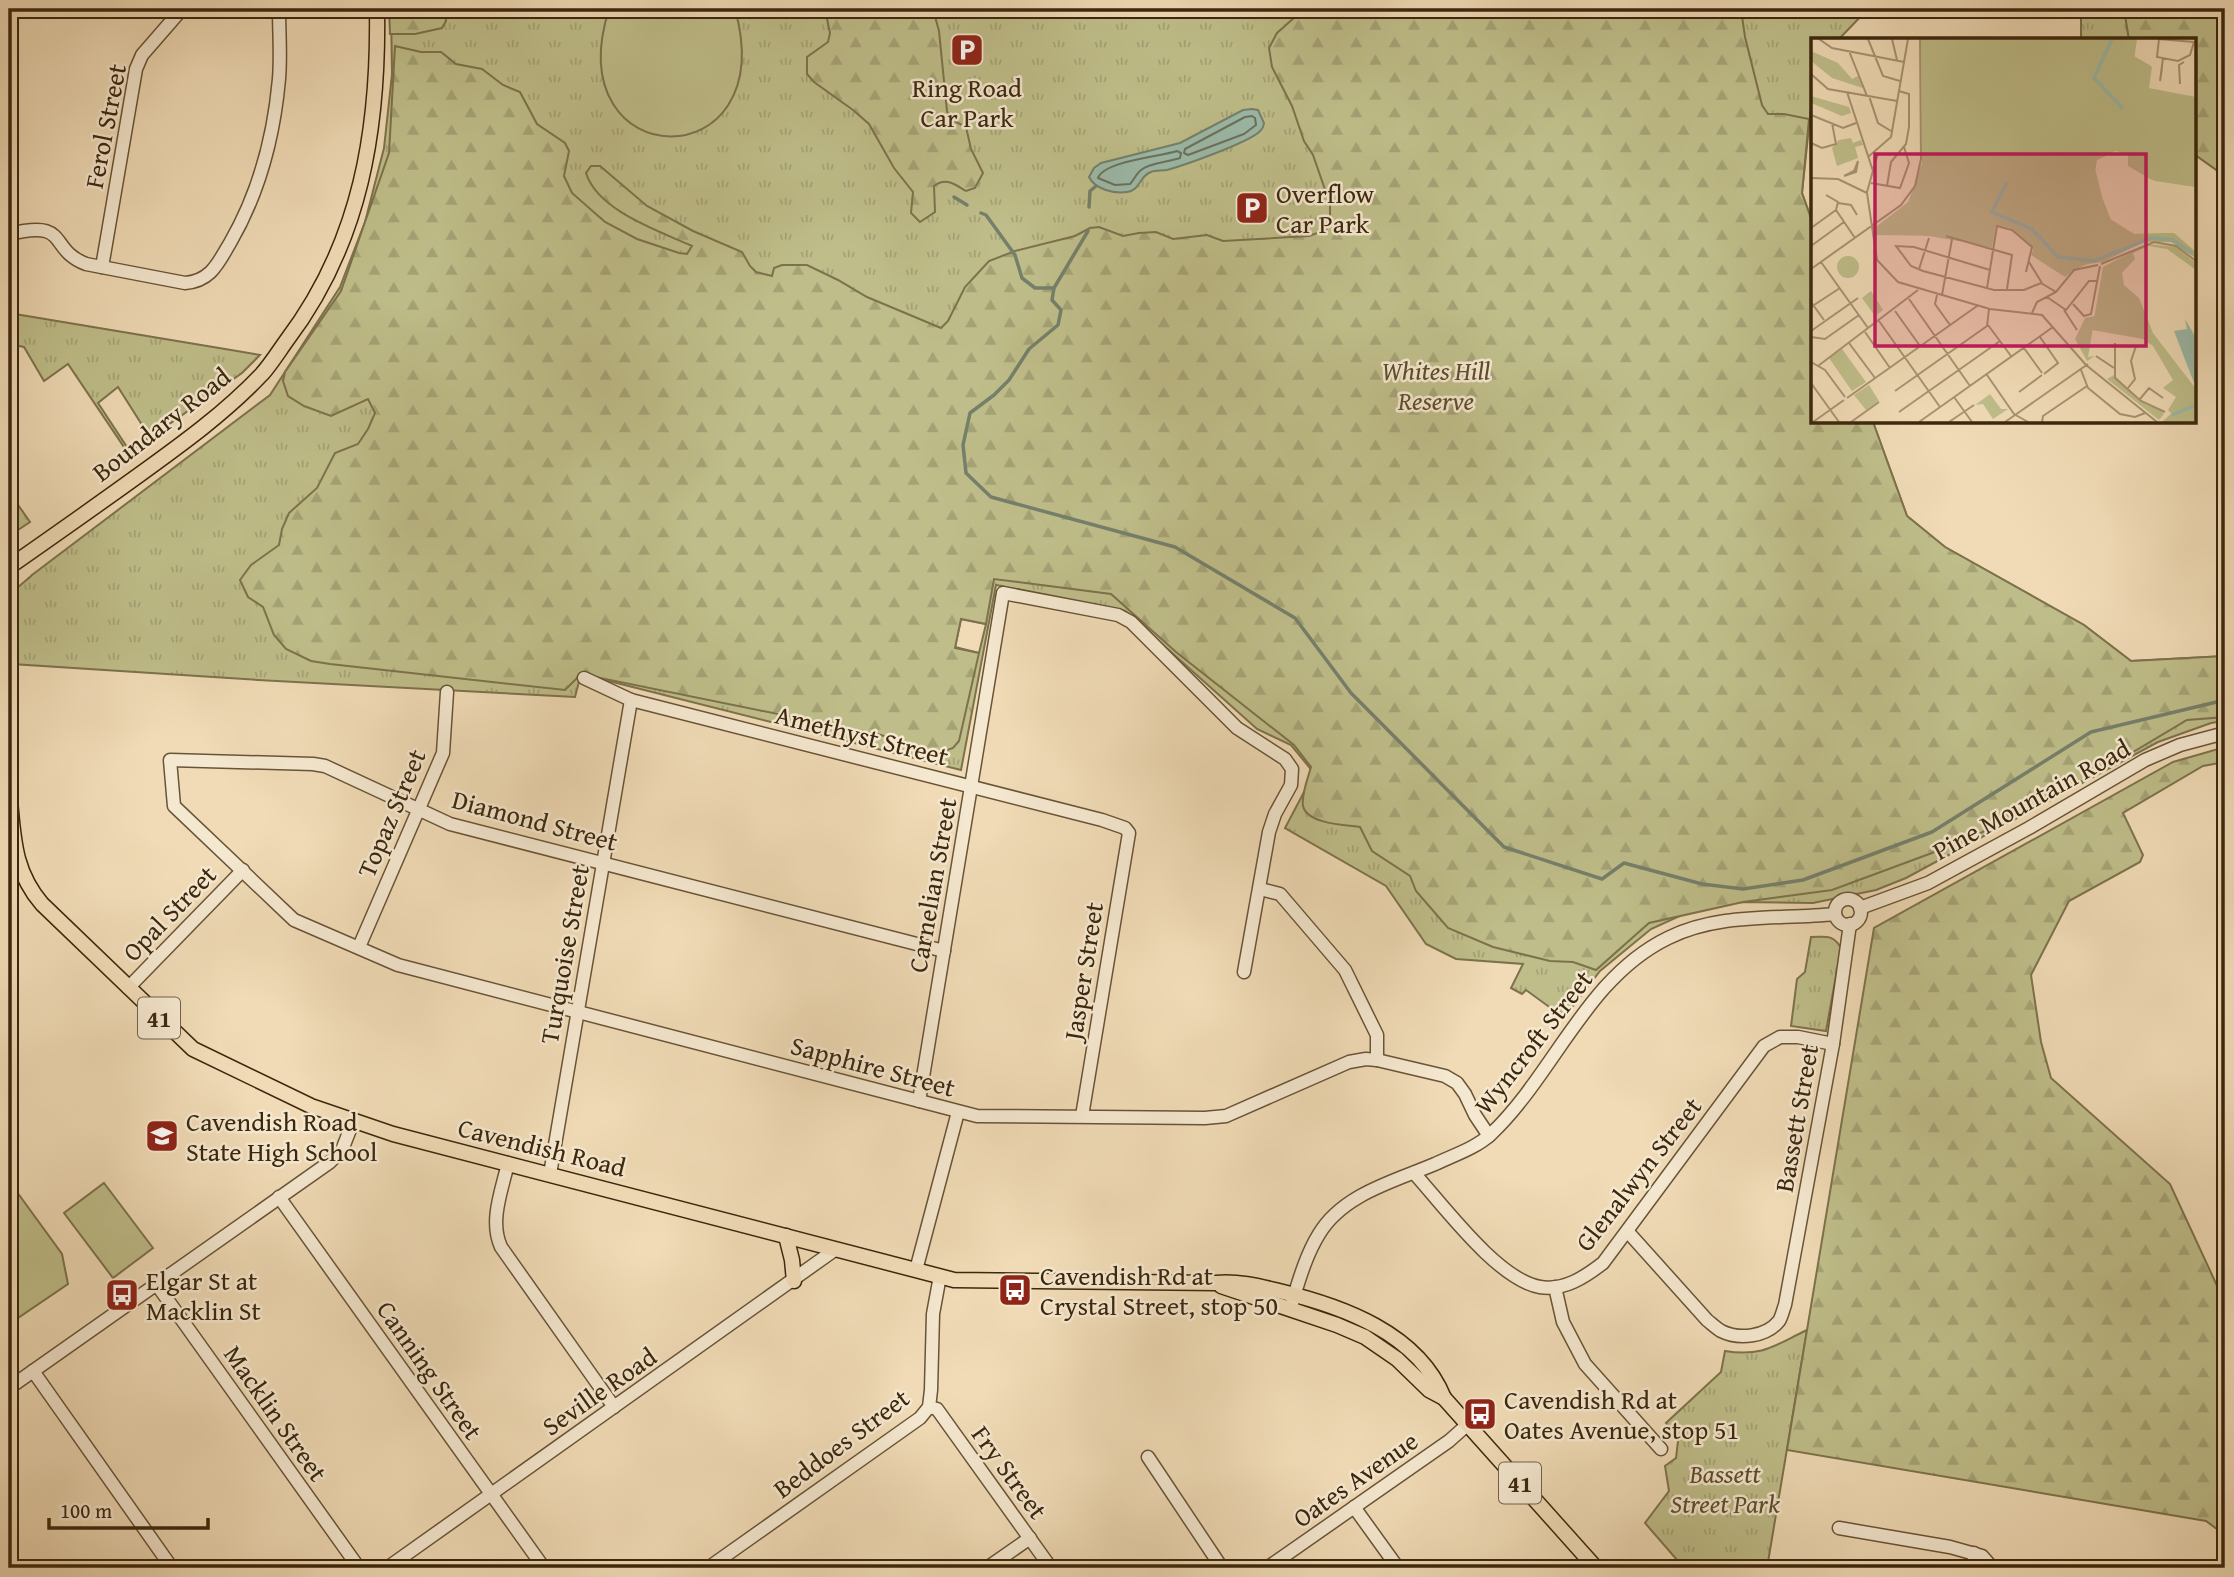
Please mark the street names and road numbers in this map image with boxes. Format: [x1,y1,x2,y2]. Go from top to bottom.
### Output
street label: Ferol Street [74,60,136,192]
street label: Boundary Road [83,357,239,491]
street label: Amethyst Street [771,695,953,775]
street label: Pine Mountain Road [1925,728,2137,870]
street label: Topaz Street [346,743,436,883]
street label: Diamond Street [448,779,622,861]
street label: Carnelian Street [897,794,967,976]
street label: Opal Street [113,856,225,970]
street label: Turquoise Street [529,861,599,1047]
street label: Jasper Street [1052,899,1113,1046]
street label: Wyncroft Street [1464,962,1602,1122]
road number: 41 [138,998,180,1038]
street label: Sapphire Street [786,1025,960,1107]
street label: Bassett Street [1764,1041,1828,1195]
street label: Glenalwyn Street [1565,1089,1711,1259]
street label: Cavendish Road [454,1107,630,1187]
street label: Canning Street [368,1292,492,1448]
street label: Macklin Street [215,1337,337,1489]
street label: Seville Road [534,1337,664,1445]
street label: Beddoes Street [765,1379,917,1507]
street label: Fry Street [963,1417,1057,1527]
street label: Oates Avenue [1284,1421,1426,1537]
road number: 41 [1499,1462,1541,1504]

